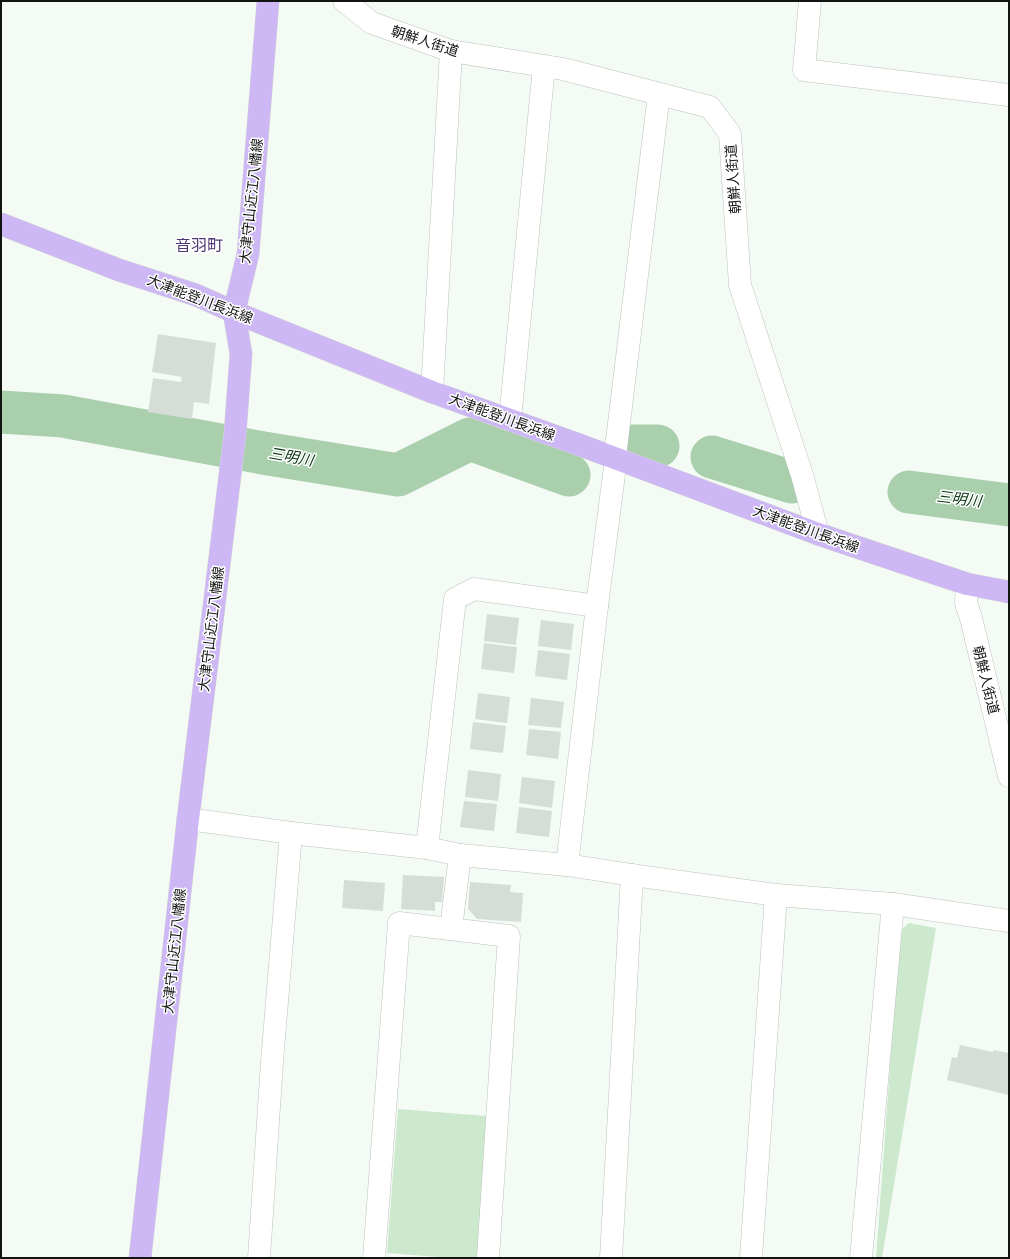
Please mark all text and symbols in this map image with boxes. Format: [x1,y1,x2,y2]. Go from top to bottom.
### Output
street label: 朝鮮人街道 [389,22,461,59]
street label: 大津守山近江八幡線 [235,137,266,264]
street label: 朝鮮人街道 [722,144,743,215]
district label: 音羽町 [175,235,223,255]
street label: 大津能登川長浜線 [145,271,256,327]
street label: 大津能登川長浜線 [447,389,558,444]
water label: 三明川 [267,443,317,470]
water label: 三明川 [936,486,985,511]
street label: 大津能登川長浜線 [751,501,862,556]
street label: 大津守山近江八幡線 [194,565,227,693]
street label: 朝鮮人街道 [970,644,1003,716]
street label: 大津守山近江八幡線 [158,887,189,1014]

